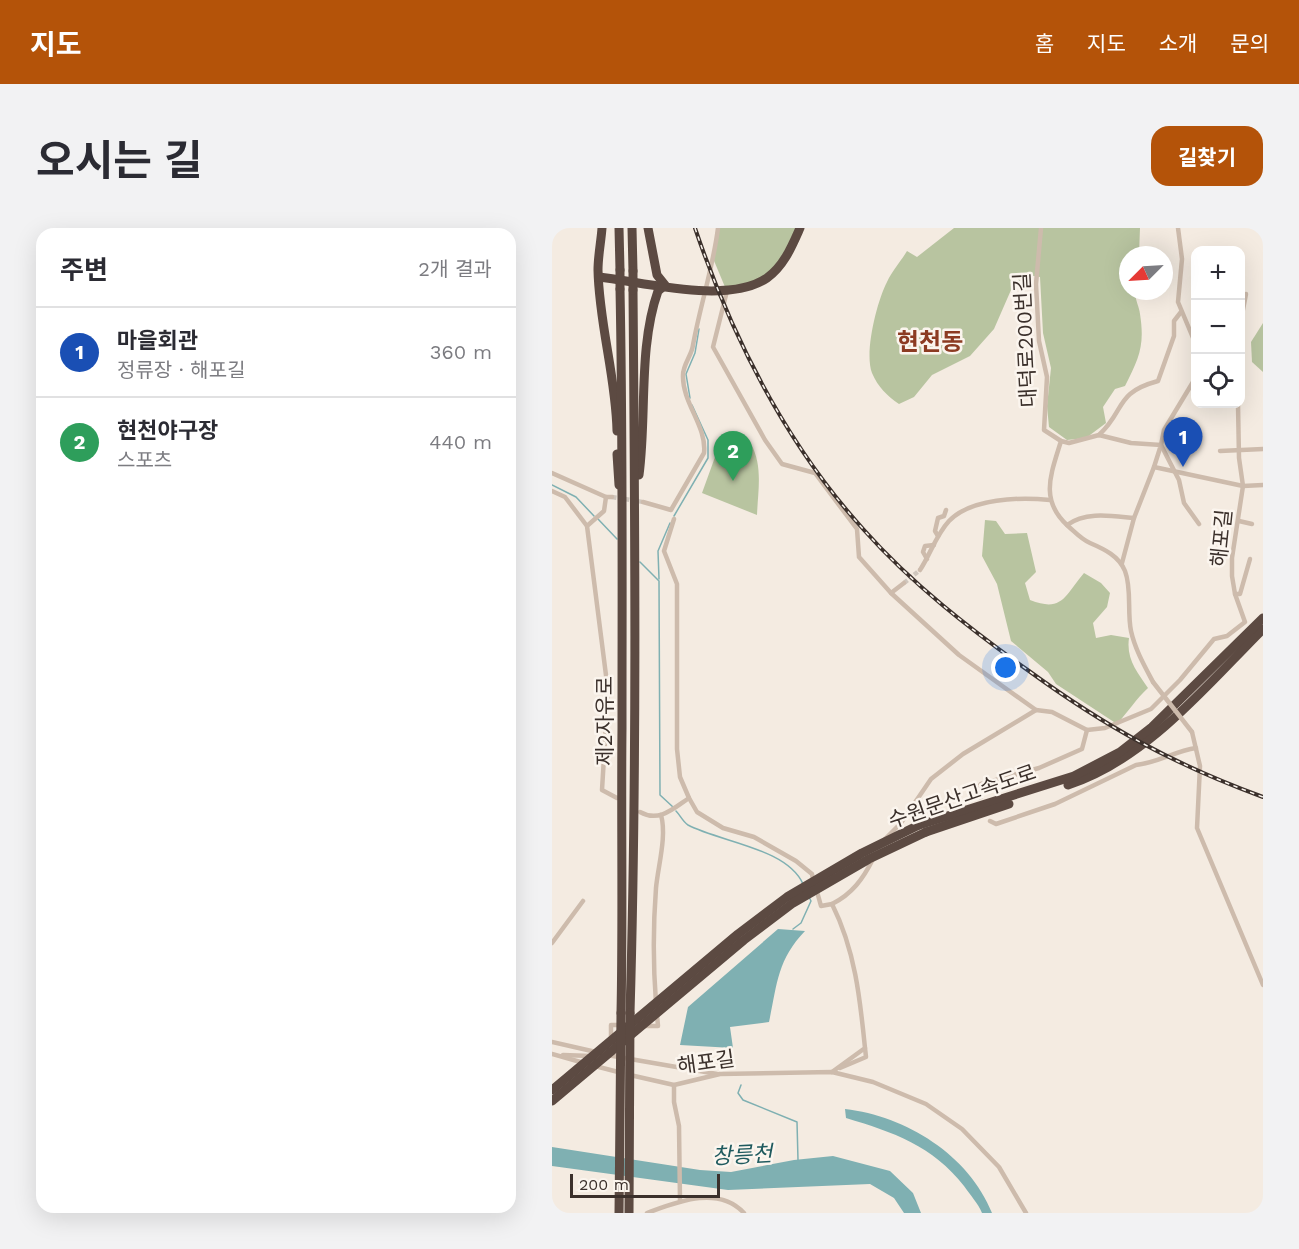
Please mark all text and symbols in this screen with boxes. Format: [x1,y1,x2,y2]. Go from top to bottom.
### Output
text: 지도 [30,28,82,61]
text: 홈 [1035,31,1054,56]
text: 지도 [1087,31,1126,56]
text: 소개 [1159,31,1197,56]
text: 문의 [1230,31,1269,56]
button: 길찾기 [1151,126,1263,186]
text: 오시는 길 [36,136,203,185]
north arrow [1119,246,1173,300]
map controls [1191,246,1245,408]
button: + [1191,246,1245,300]
text: 주변 [60,255,108,285]
text: 2개 결과 [418,257,492,281]
street label: 대덕로200번길 [1009,272,1041,408]
button: − [1191,300,1245,354]
text: 마을회관 [117,328,198,353]
district label: 현천동 [897,328,963,356]
text: 1 [75,340,84,364]
text: 360 m [430,340,492,364]
button: locate [1191,354,1245,408]
text: 정류장 · 해포길 [117,358,246,382]
text: 현천야구장 [117,418,218,443]
pin: 1 [1164,418,1202,467]
text: 2 [74,430,85,454]
text: 440 m [429,430,492,454]
pin: 2 [714,432,753,481]
text: 스포츠 [117,448,172,472]
street label: 해포길 [1206,508,1236,568]
your location [991,653,1020,682]
street label: 제2자유로 [592,676,617,766]
street label: 수원문산고속도로 [885,759,1039,833]
street label: 해포길 [676,1046,736,1078]
water label: 창릉천 [711,1141,776,1169]
scale bar [570,1171,720,1198]
text: 200 m [579,1175,629,1194]

